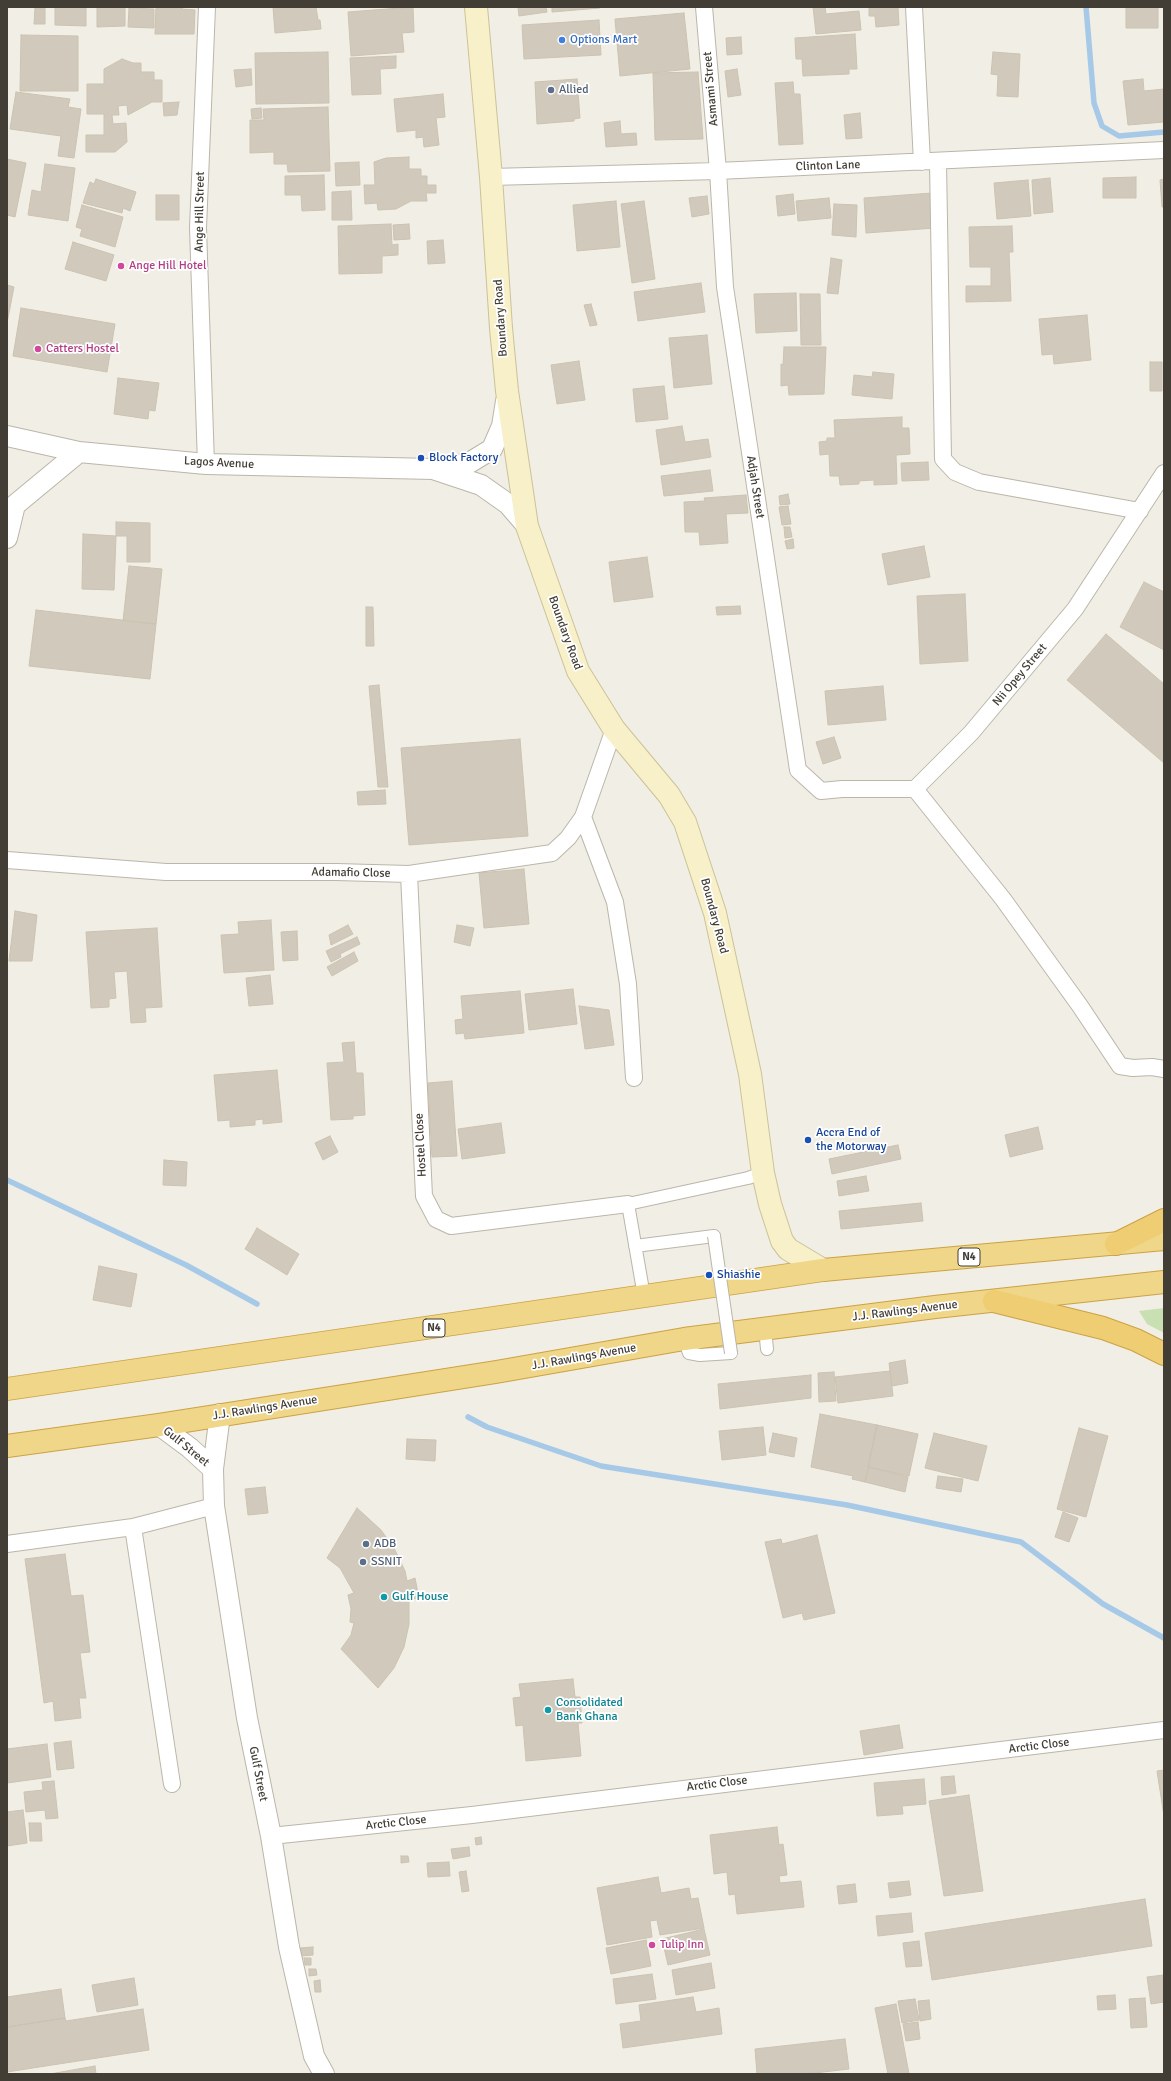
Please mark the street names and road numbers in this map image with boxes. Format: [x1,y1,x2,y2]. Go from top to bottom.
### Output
street label: Asmami Street [701,51,721,127]
street label: Clinton Lane [795,158,861,174]
street label: Ange Hill Street [192,171,208,253]
street label: Boundary Road [491,279,511,357]
street label: Lagos Avenue [184,454,254,472]
street label: Adjah Street [743,455,767,519]
street label: Boundary Road [545,594,585,672]
street label: Nii Opey Street [990,641,1050,709]
street label: Adamafio Close [311,865,391,881]
street label: Boundary Road [697,877,731,955]
street label: Hostel Close [412,1113,430,1177]
road number: N4 [958,1248,980,1266]
street label: J.J. Rawlings Avenue [852,1297,958,1325]
road number: N4 [423,1319,445,1337]
street label: J.J. Rawlings Avenue [531,1341,637,1373]
street label: J.J. Rawlings Avenue [212,1393,318,1423]
street label: Gulf Street [160,1424,212,1470]
street label: Arctic Close [1008,1735,1070,1757]
street label: Gulf Street [246,1745,270,1803]
street label: Arctic Close [686,1773,748,1795]
street label: Arctic Close [365,1813,427,1833]

